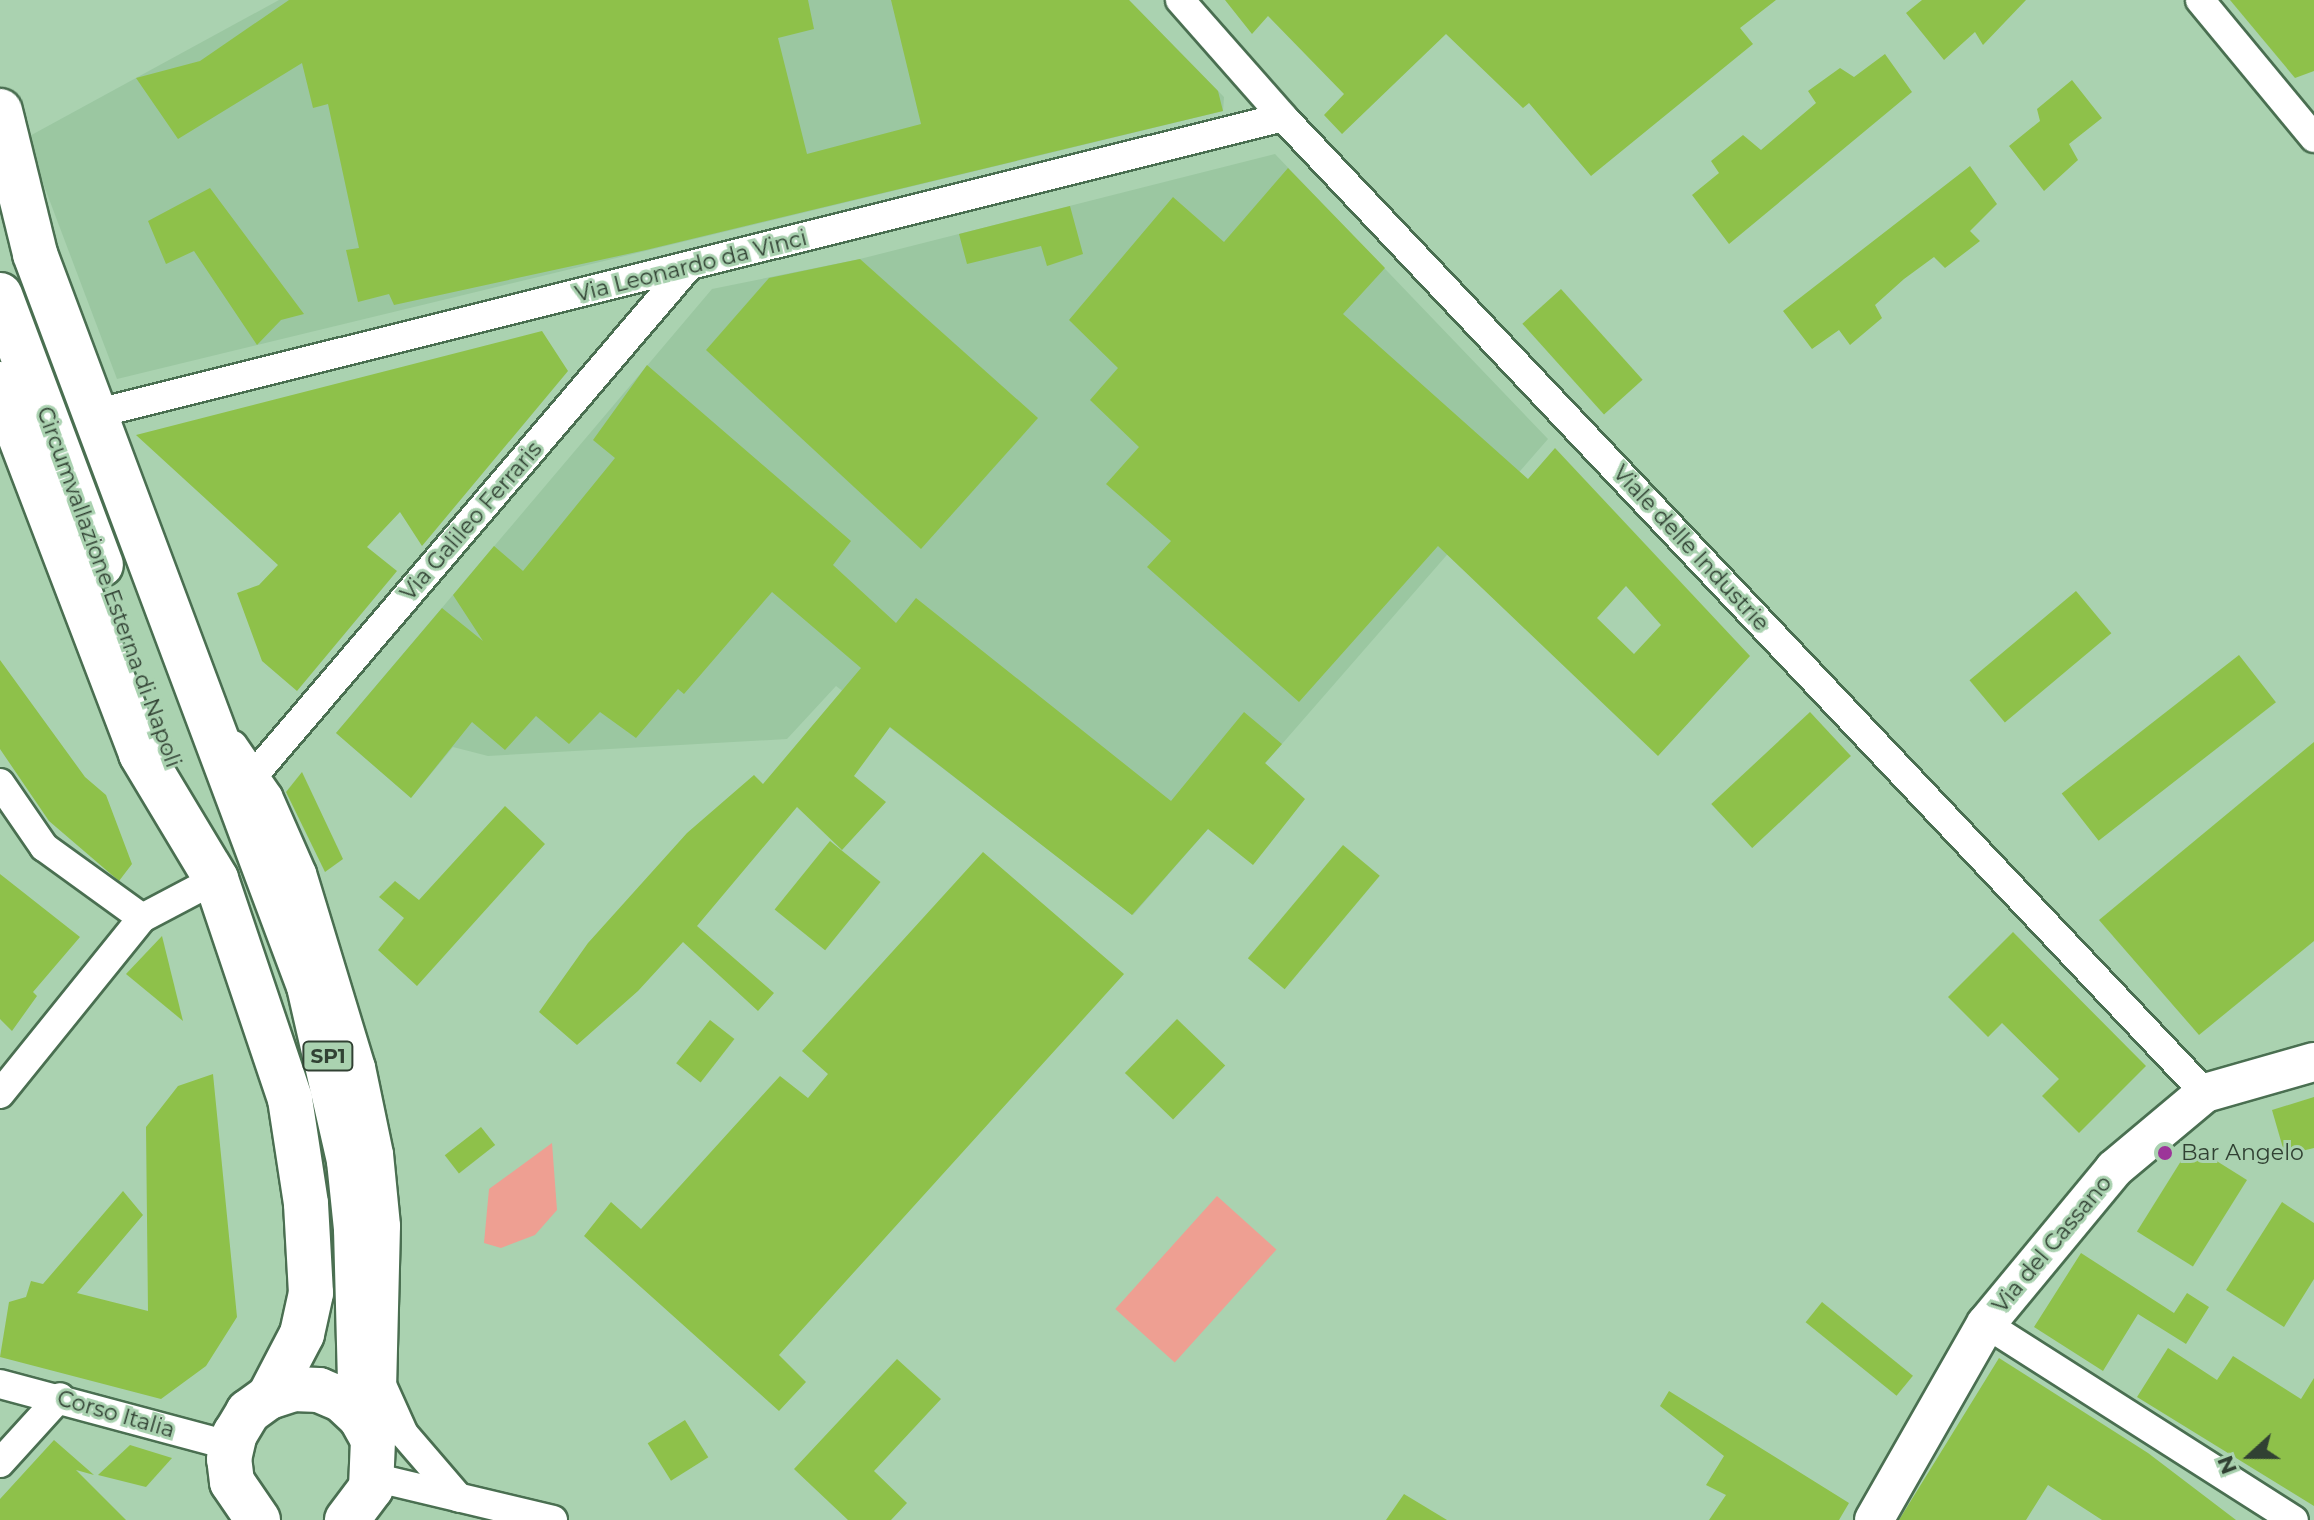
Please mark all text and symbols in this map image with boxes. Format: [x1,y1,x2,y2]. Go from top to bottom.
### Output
street label: Via Leonardo da Vinci [572,224,810,308]
street label: Circumvallazione Esterna di Napoli [31,403,187,771]
street label: Via Galileo Ferraris [395,436,547,606]
street label: Viale delle Industrie [1607,460,1775,636]
road number: SP1 [302,1040,354,1072]
place label: Bar Angelo [2181,1140,2304,1166]
marker: Bar Angelo [2156,1144,2174,1162]
street label: Via del Cassano [1987,1170,2117,1318]
street label: Corso Italia [54,1385,178,1443]
north arrow [2210,1416,2290,1496]
text: N [2211,1452,2243,1478]

